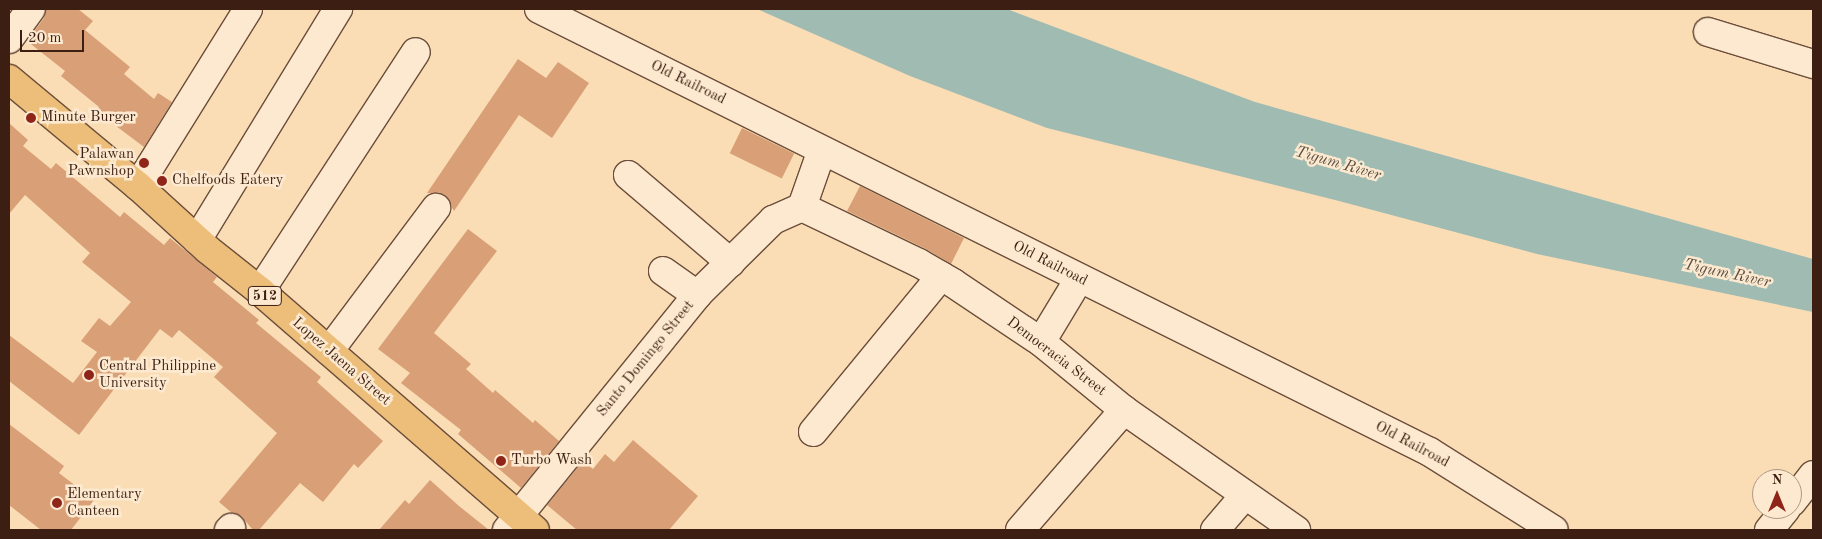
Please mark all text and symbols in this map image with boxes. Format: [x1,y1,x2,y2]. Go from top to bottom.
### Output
scale bar [22,20,86,52]
text: 20 m [28,31,62,46]
street label: Old Railroad [647,57,729,109]
place label: Minute Burger [41,109,136,127]
marker: Minute Burger [25,112,37,124]
water label: Tigum River [1293,143,1383,185]
place label: Palawan Pawnshop [68,145,134,180]
marker: Palawan Pawnshop [138,157,150,169]
place label: Chelfoods Eatery [172,172,284,190]
marker: Chelfoods Eatery [156,175,168,187]
street label: Old Railroad [1010,237,1090,291]
water label: Tigum River [1682,255,1772,293]
road number: 512 [248,284,282,308]
street label: Santo Domingo Street [594,297,698,421]
street label: Lopez Jaena Street [288,314,394,410]
street label: Democracia Street [1003,314,1109,400]
place label: Central Philippine University [99,357,216,392]
marker: Central Philippine University [83,369,95,381]
street label: Old Railroad [1372,418,1452,472]
place label: Turbo Wash [511,452,592,470]
marker: Turbo Wash [495,455,507,467]
north arrow [1752,469,1802,519]
text: N [1772,473,1782,487]
place label: Elementary Canteen [67,485,142,520]
marker: Elementary Canteen [51,497,63,509]

